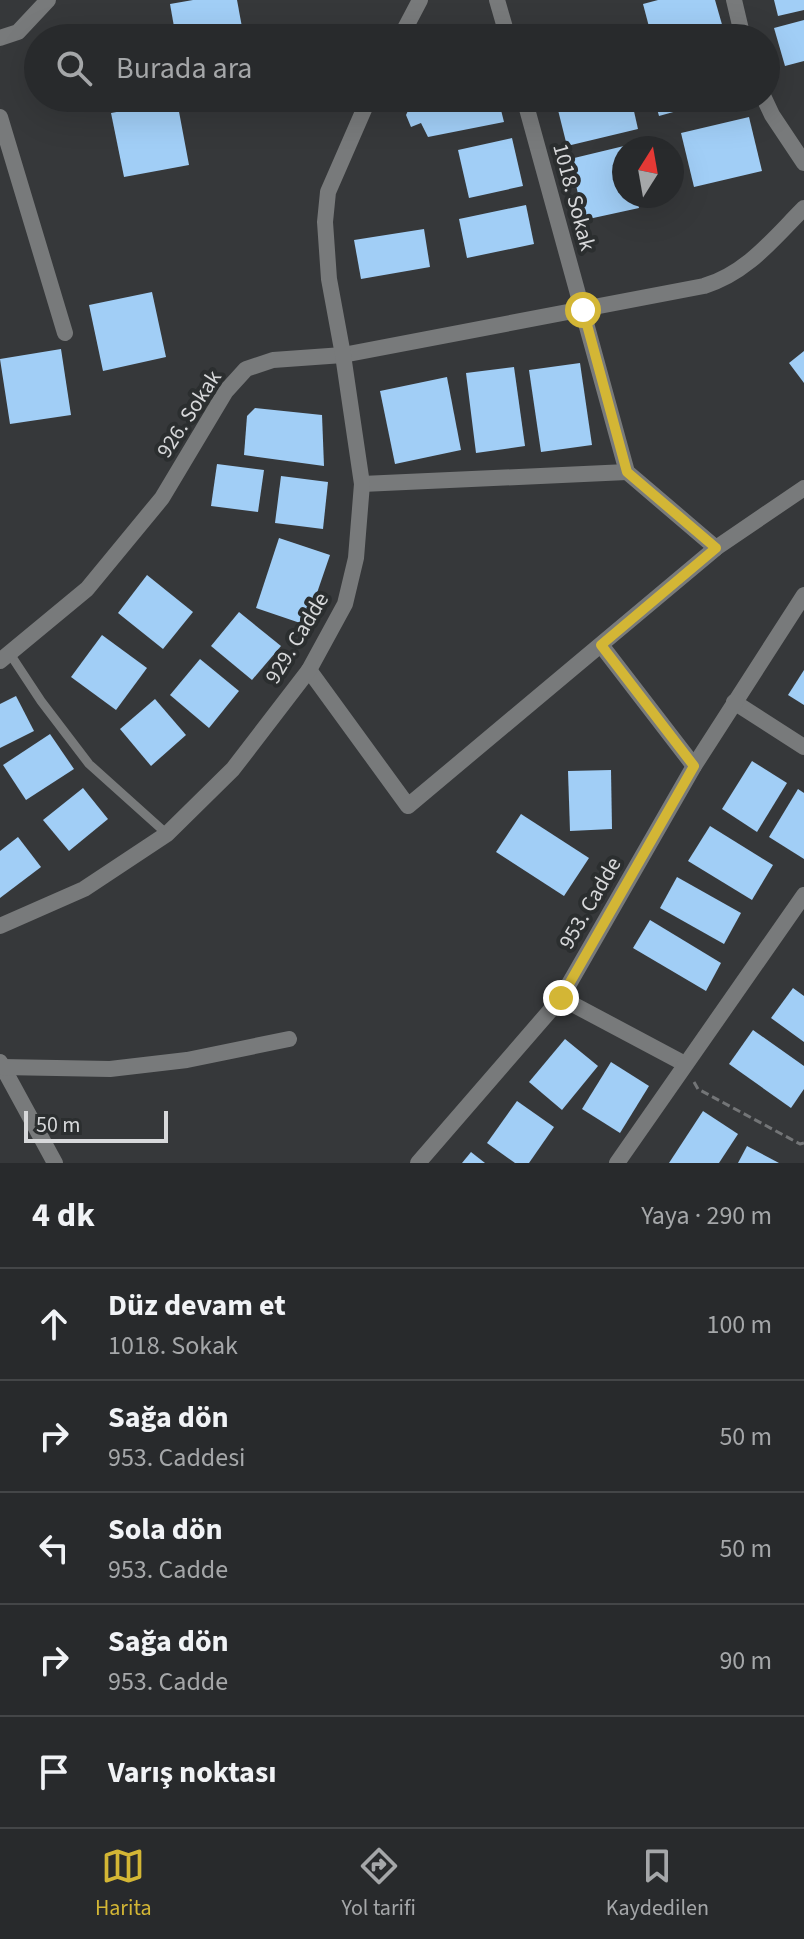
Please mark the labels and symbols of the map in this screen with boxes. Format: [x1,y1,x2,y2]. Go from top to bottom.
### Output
north arrow [612,136,684,208]
street label: 1018. Sokak [544,140,604,254]
route start [565,292,601,328]
street label: 926. Sokak [149,364,229,464]
street label: 929. Cadde [257,586,337,690]
street label: 953. Cadde [551,851,629,955]
route end [543,980,579,1016]
scale bar [24,1107,168,1143]

